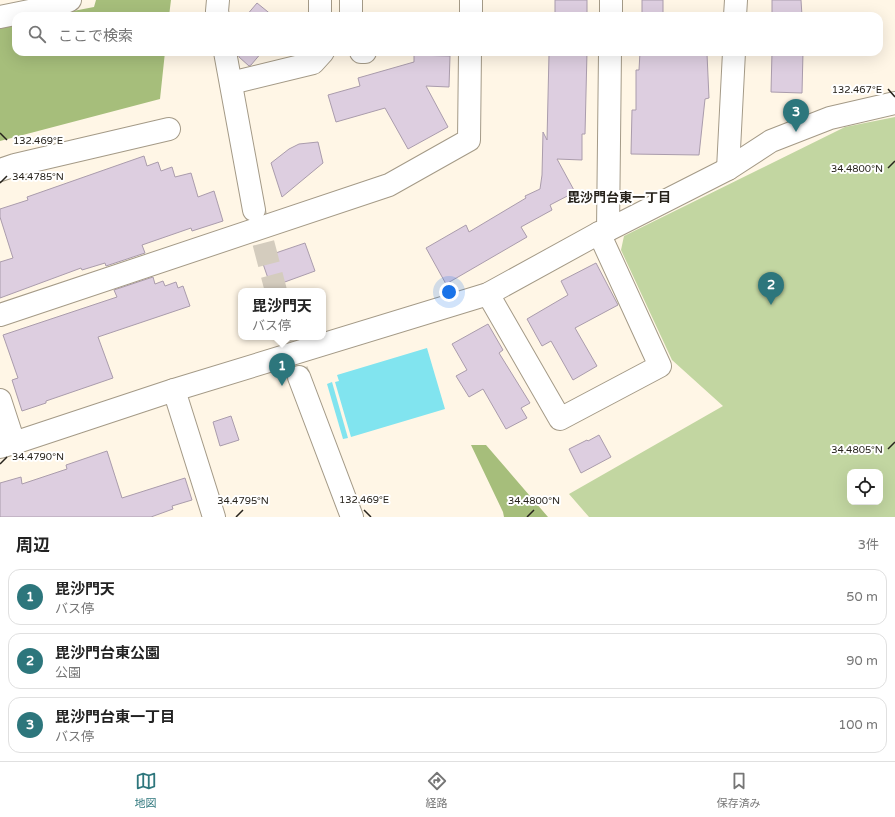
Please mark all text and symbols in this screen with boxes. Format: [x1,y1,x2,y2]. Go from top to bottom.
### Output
search box [12,12,883,56]
icon: search [26,23,48,45]
text: ここで検索 [58,27,133,45]
text: 132.467°E [832,84,882,96]
pin: 3 [783,99,809,132]
text: 132.469°E [13,135,63,147]
text: 34.4800°N [831,163,883,175]
text: 34.4785°N [12,171,64,183]
district label: 毘沙門台東一丁目 [567,190,671,206]
pin: 2 [758,272,784,305]
your location [439,282,459,302]
popup [238,288,326,340]
text: 毘沙門天 [252,297,312,315]
text: バス停 [252,318,291,334]
pin: 1 [269,353,295,386]
text: 34.4805°N [831,444,883,456]
text: 34.4790°N [12,451,64,463]
map controls [847,469,883,505]
button: locate [847,469,883,505]
text: 132.469°E [339,494,389,506]
text: 34.4795°N [217,495,269,507]
text: 34.4800°N [508,495,560,507]
text: 周辺 [16,535,50,556]
text: 3件 [858,537,879,553]
text: 毘沙門天 [55,580,115,598]
text: 1 [26,589,34,605]
text: 50 m [846,589,878,605]
text: バス停 [55,601,94,617]
text: 毘沙門台東公園 [55,644,160,662]
text: 2 [26,653,34,669]
text: 90 m [846,653,878,669]
text: 公園 [55,665,81,681]
text: 毘沙門台東一丁目 [55,708,175,726]
text: 3 [26,717,34,733]
text: 100 m [838,717,878,733]
text: バス停 [55,729,94,745]
tab: 地図 [135,770,157,810]
tab: 経路 [426,770,448,810]
tab: 保存済み [717,770,761,810]

